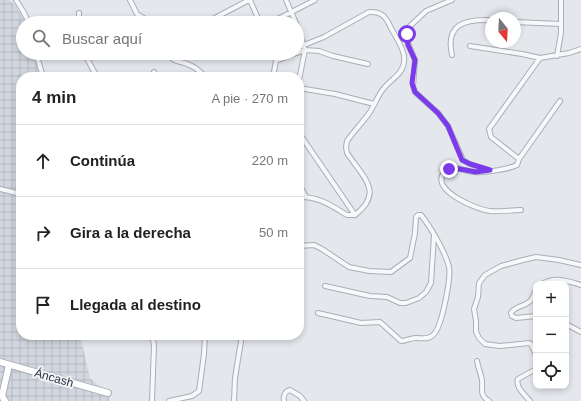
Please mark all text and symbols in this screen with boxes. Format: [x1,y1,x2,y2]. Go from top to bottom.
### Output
north arrow [485,12,521,48]
search box [16,16,304,60]
route start [398,25,416,43]
icon: search [30,27,52,49]
text: Buscar aquí [62,30,142,47]
text: 4 min [32,88,76,107]
text: A pie · 270 m [211,91,288,106]
icon: ahead [32,150,54,172]
text: Continúa [70,152,135,169]
text: 220 m [252,153,288,168]
route end [440,160,458,178]
icon: right [32,222,54,244]
text: Gira a la derecha [70,224,191,241]
text: 50 m [259,225,288,240]
map controls [533,281,569,389]
button: + [533,281,569,317]
icon: arrive [32,294,54,316]
text: Llegada al destino [70,296,201,313]
button: − [533,317,569,353]
button: locate [533,353,569,389]
street label: Áncash [33,365,75,390]

